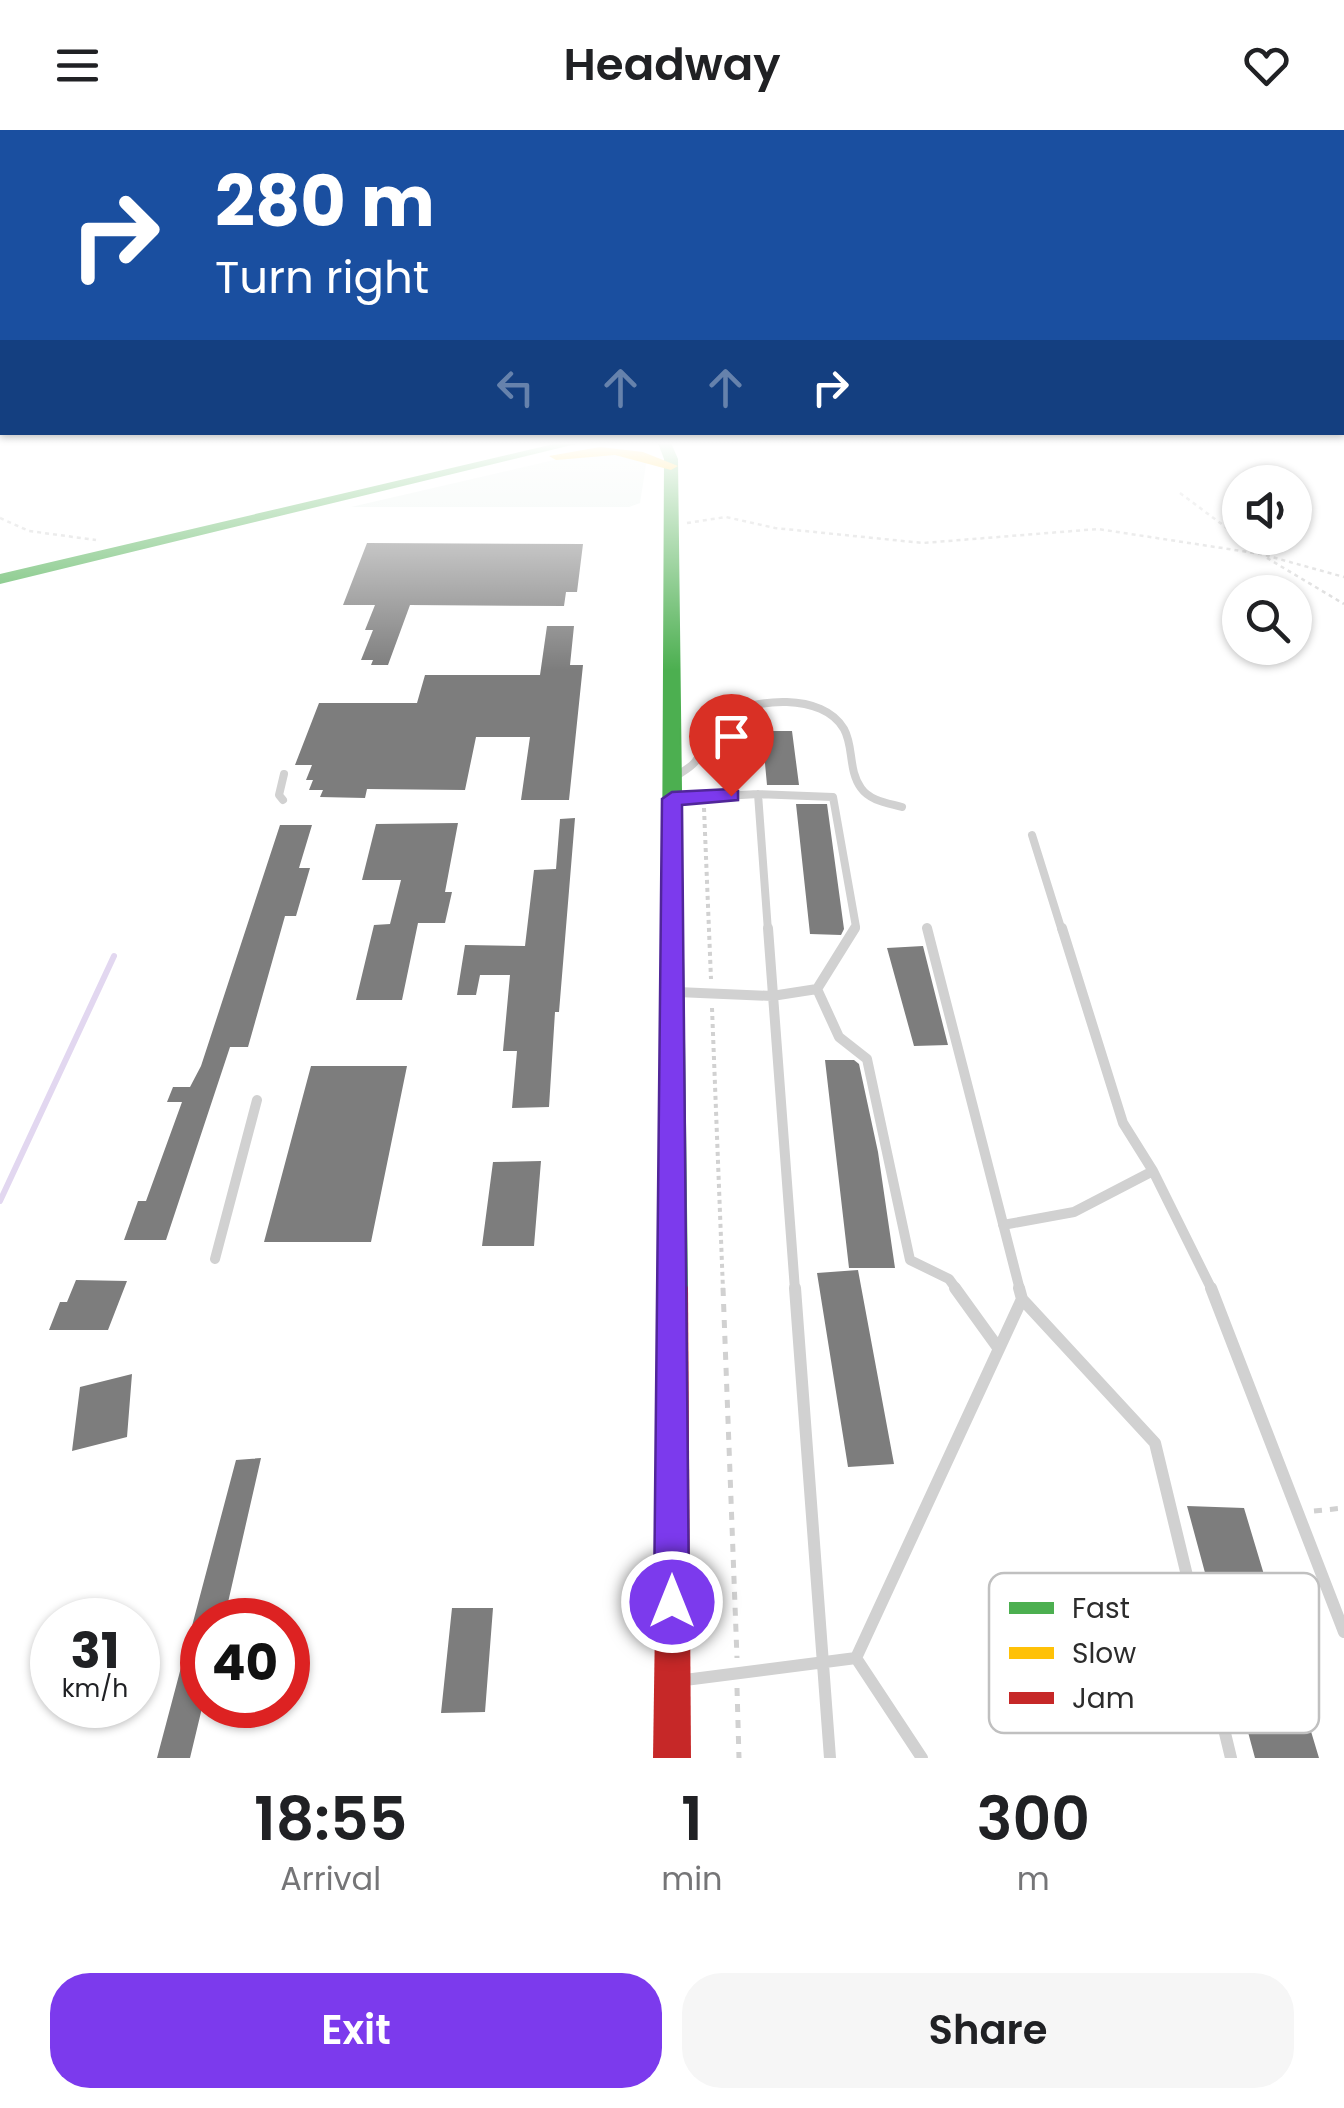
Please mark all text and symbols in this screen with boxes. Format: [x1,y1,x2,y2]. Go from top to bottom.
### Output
text: Headway [564,33,780,96]
icon: menu [50,38,105,93]
icon: heart [1239,38,1294,93]
text: 280 m [215,152,435,251]
icon: right [50,170,180,300]
text: Turn right [215,246,429,309]
icon: left [488,360,543,415]
icon: ahead [593,360,648,415]
icon: ahead [698,360,753,415]
icon: right [803,360,858,415]
map controls [1222,465,1312,665]
button: sound [1222,465,1312,555]
button: search [1222,575,1312,665]
pin [689,694,774,797]
icon: arrive [704,709,759,764]
position arrow [620,1550,724,1654]
legend [989,1573,1319,1733]
text: Fast [1072,1589,1130,1628]
speed limit sign: 40 [180,1598,310,1728]
text: 31 [70,1615,120,1686]
text: Slow [1072,1634,1136,1673]
text: km/h [62,1671,128,1706]
text: Jam [1072,1679,1135,1718]
text: 18:55 [254,1777,407,1861]
text: 1 [681,1777,703,1861]
text: 300 [977,1777,1090,1861]
text: Arrival [280,1856,381,1901]
text: min [661,1856,723,1901]
text: m [1017,1856,1050,1901]
button: Exit [50,1973,662,2088]
button: Share [682,1973,1294,2088]

